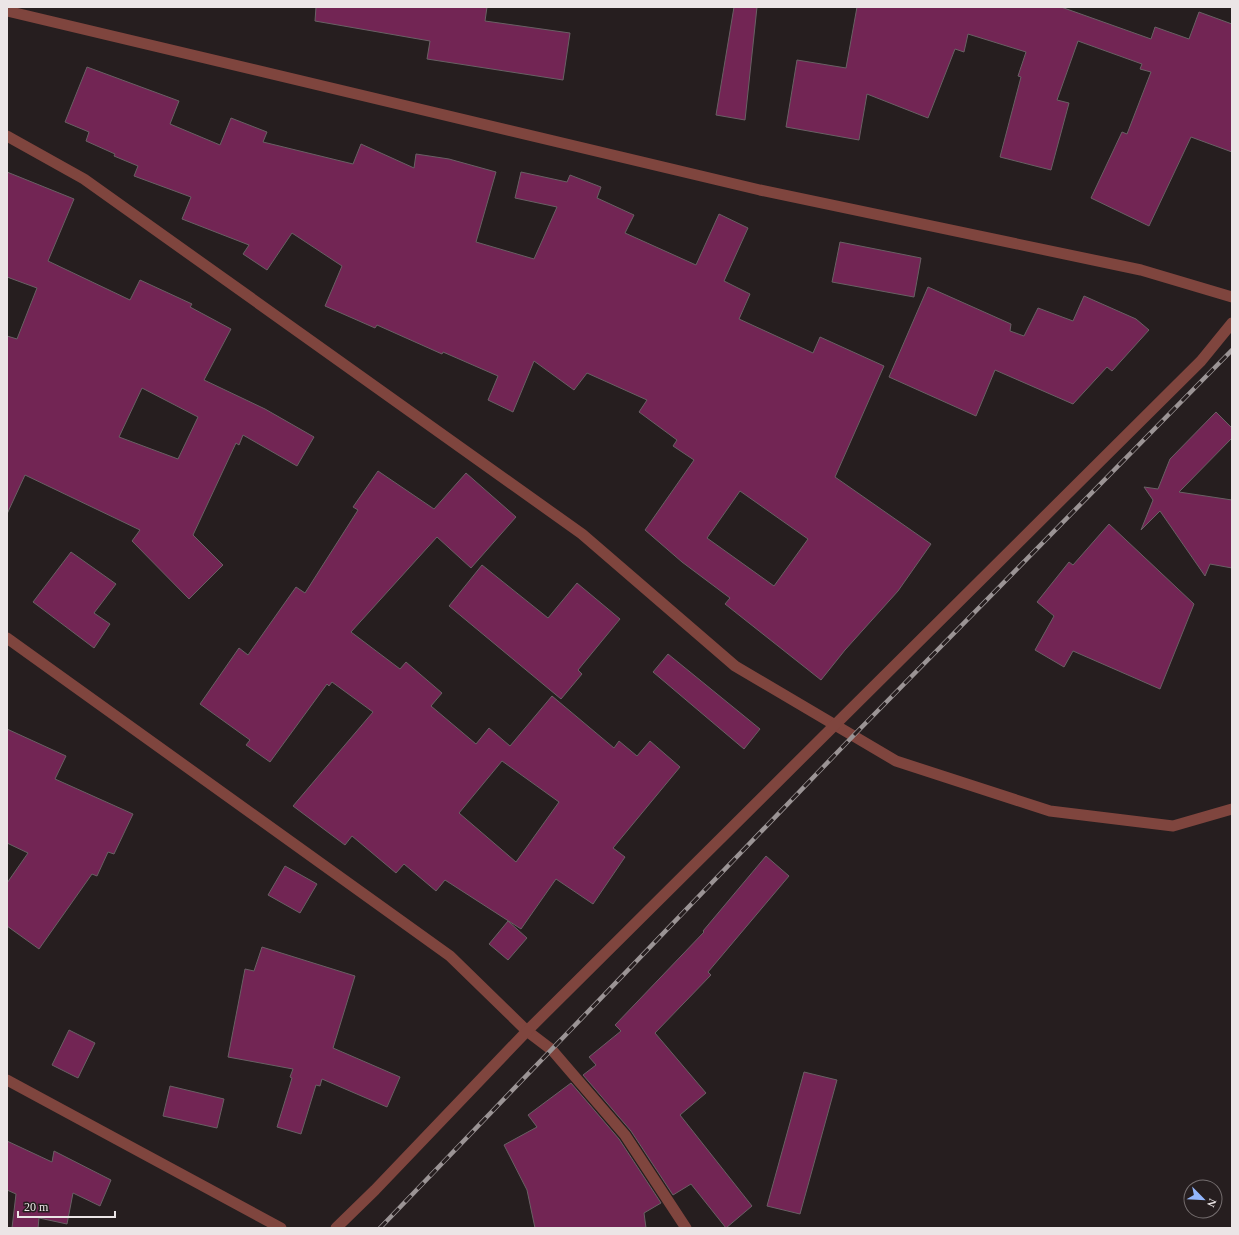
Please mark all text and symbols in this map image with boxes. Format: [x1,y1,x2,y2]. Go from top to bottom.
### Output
north arrow [1183,1179,1223,1219]
scale bar [18,1193,115,1219]
text: N [1205,1197,1219,1209]
text: 20 m [24,1200,49,1214]

